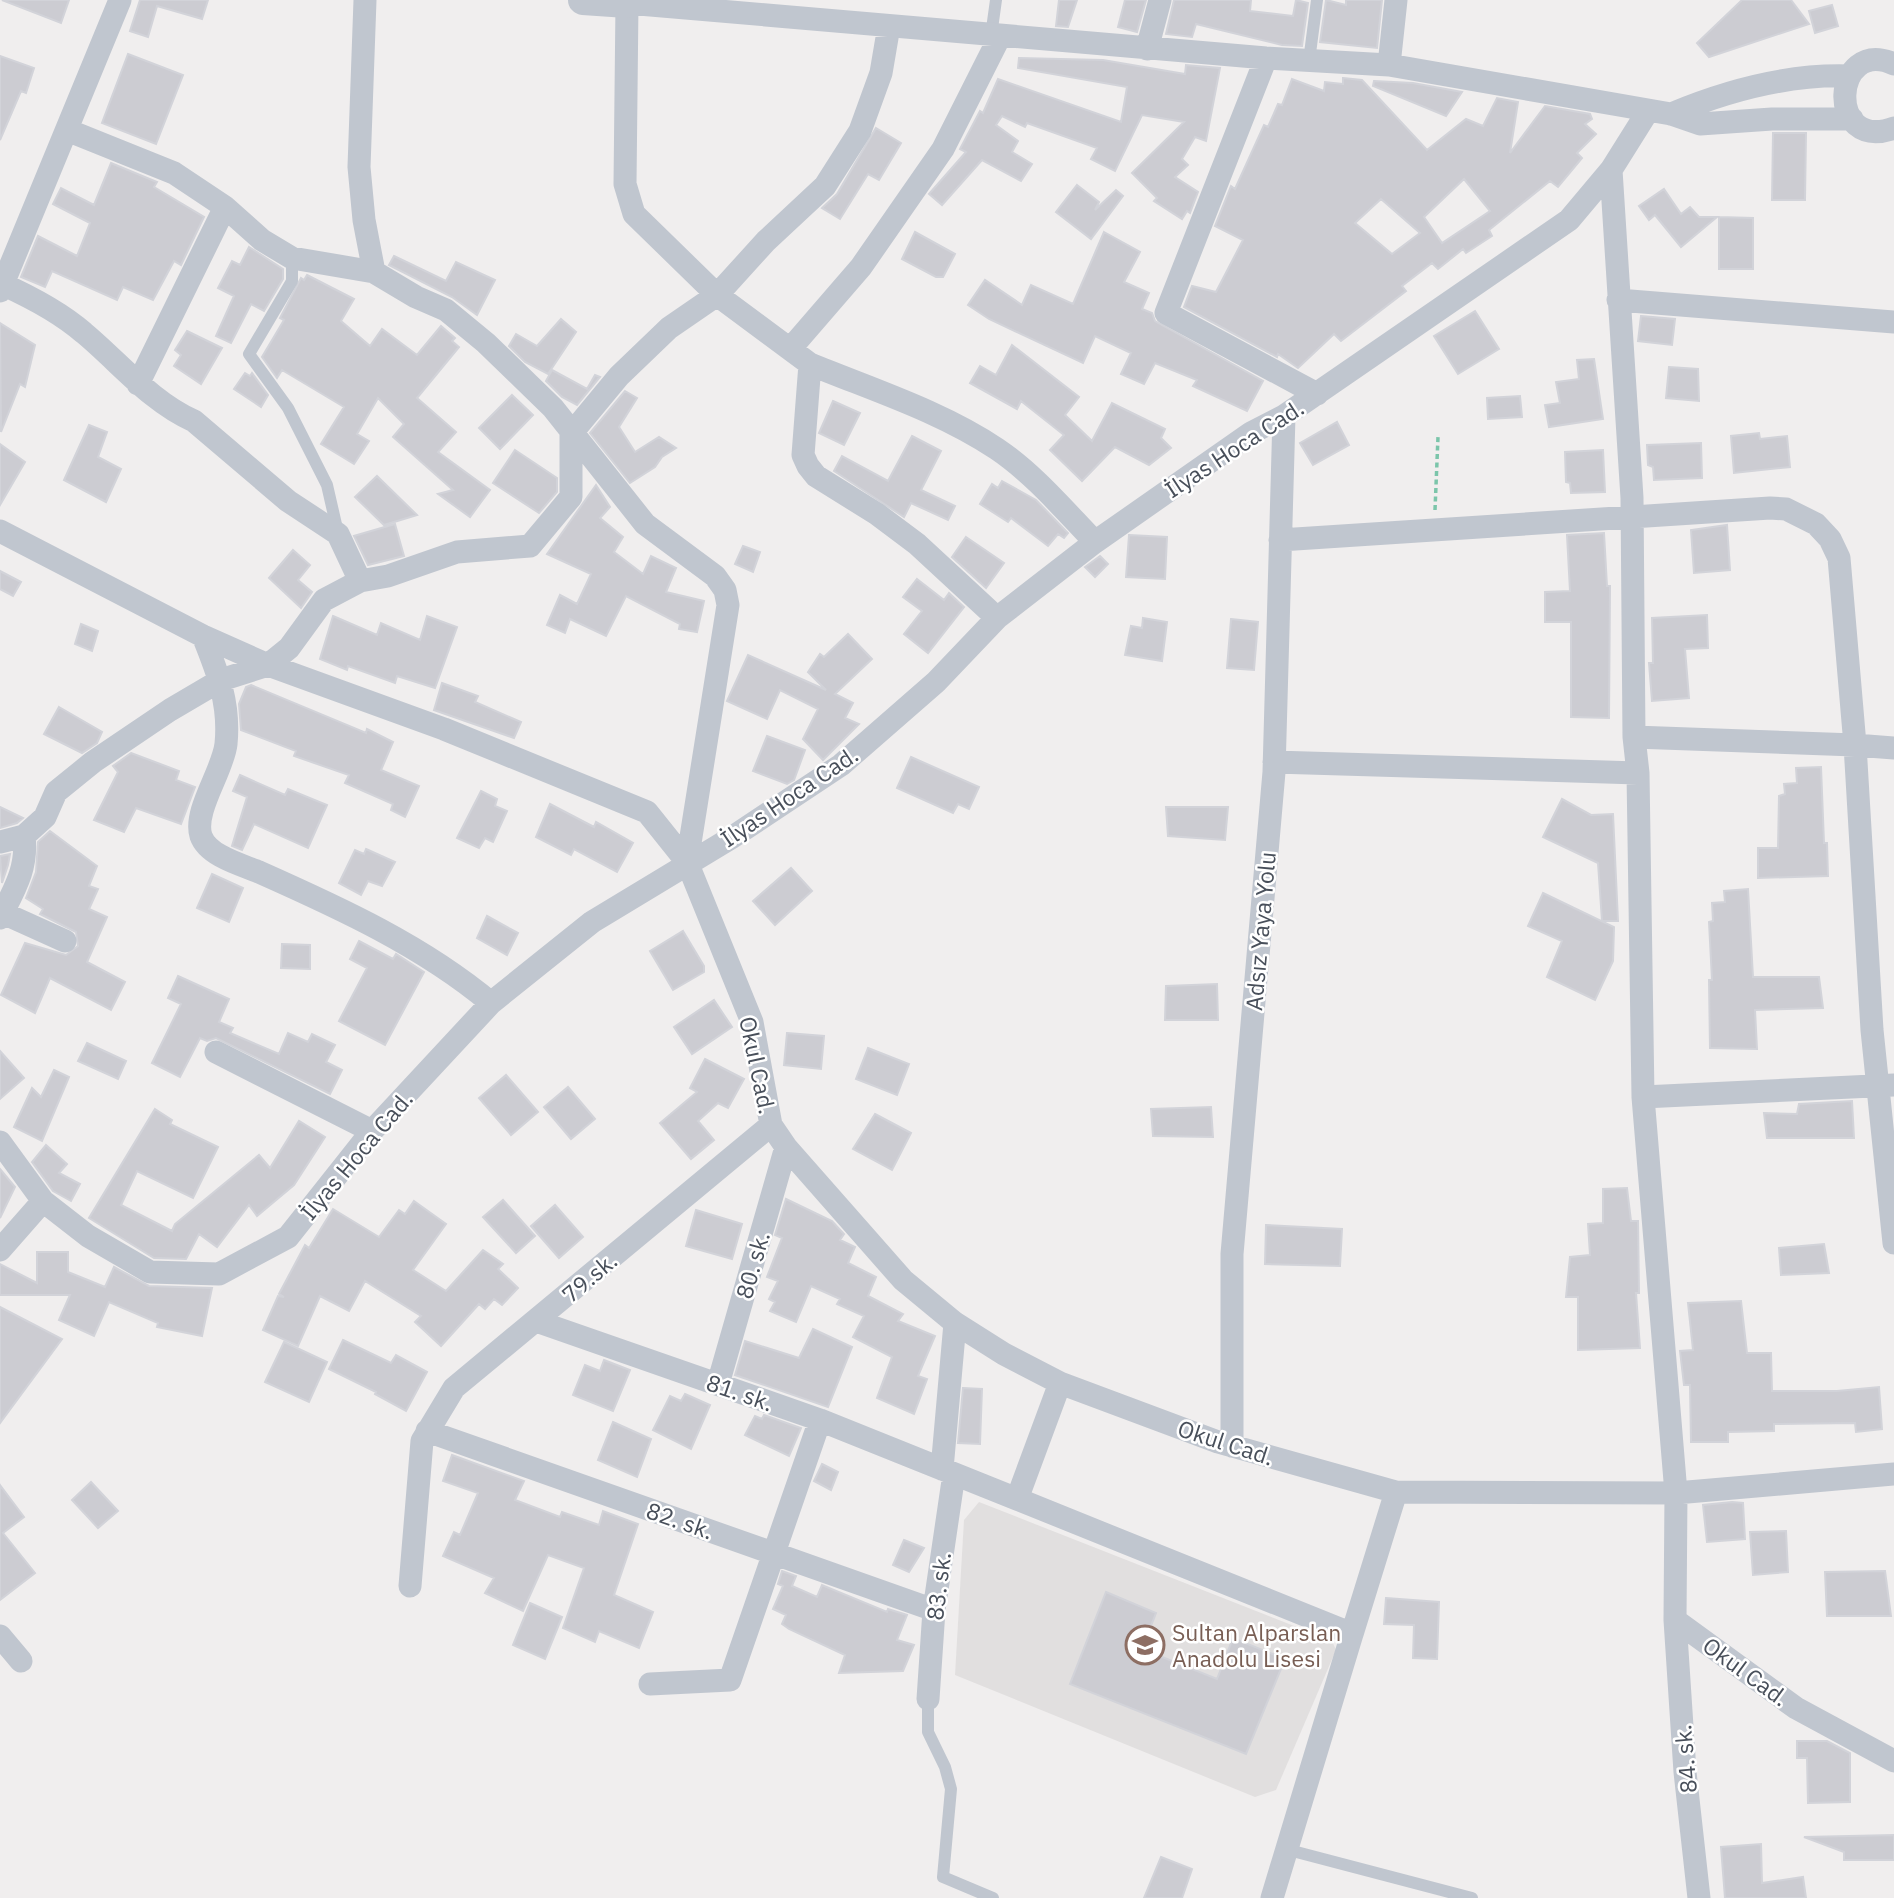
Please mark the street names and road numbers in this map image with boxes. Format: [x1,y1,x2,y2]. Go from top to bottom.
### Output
street label: İlyas Hoca Cad. [1159,392,1309,504]
street label: İlyas Hoca Cad. [714,739,864,853]
street label: Adsız Yaya Yolu [1238,850,1282,1012]
street label: Okul Cad. [733,1013,783,1117]
street label: İlyas Hoca Cad. [293,1084,419,1226]
street label: 80. sk. [728,1228,776,1302]
street label: 79.sk. [555,1245,623,1309]
street label: 81. sk. [703,1367,777,1417]
street label: Okul Cad. [1174,1412,1278,1472]
street label: 82. sk. [643,1495,717,1545]
street label: 83. sk. [919,1550,957,1622]
street label: Okul Cad. [1697,1630,1795,1712]
street label: 84. sk. [1667,1723,1703,1795]

